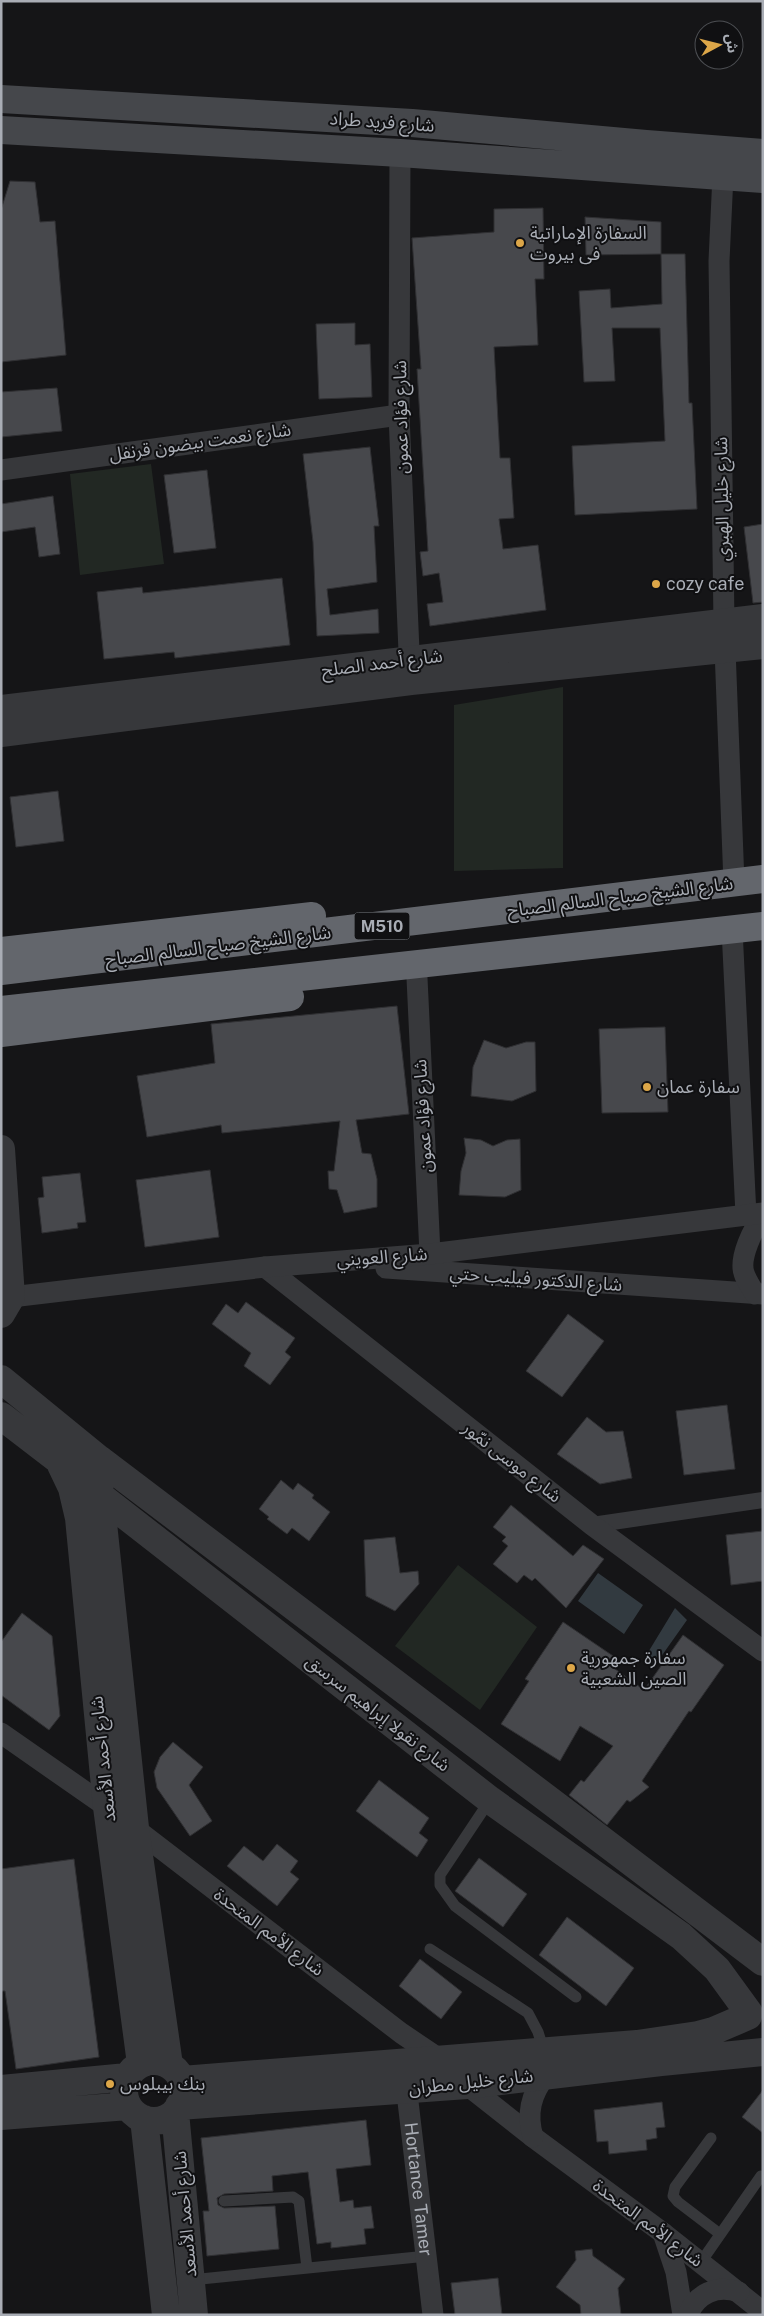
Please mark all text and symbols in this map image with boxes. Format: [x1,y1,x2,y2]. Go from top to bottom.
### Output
north arrow [694,20,744,70]
text: ش [723,33,741,54]
street label: شارع فريد طراد [329,107,435,140]
place label: السفارة الإماراتية فى بيروت [530,222,647,265]
marker: السفارة الإماراتية فى بيروت [514,237,526,249]
street label: شارع فؤاد عمون [389,360,416,474]
street label: شارع نعمت بيضون قرنفل [108,418,293,469]
street label: شارع خليل الهبري [710,436,737,562]
place label: cozy cafe [666,573,744,594]
marker: cozy cafe [650,578,662,590]
street label: شارع أحمد الصلح [320,644,444,684]
street label: شارع الشيخ صباح السالم الصباح [506,872,735,925]
road number: M510 [354,912,410,939]
street label: شارع الشيخ صباح السالم الصباح [104,921,333,974]
street label: شارع فؤاد عمون [409,1059,440,1173]
place label: سفارة عمان [657,1076,740,1098]
marker: سفارة عمان [641,1081,653,1093]
street label: شارع العويني [336,1243,428,1274]
street label: شارع الدكتور فيليب حتي [449,1262,623,1299]
street label: شارع موسى نمّور [456,1416,566,1510]
place label: سفارة جمهورية الصين الشعبية [581,1647,687,1690]
street label: شارع نقولا إبراهيم سرسق [299,1650,455,1779]
marker: سفارة جمهورية الصين الشعبية [565,1662,577,1674]
street label: شارع أحمد الأسعد [85,1695,124,1823]
street label: شارع الأمم المتحدة [208,1883,329,1983]
street label: شارع خليل مطران [408,2065,535,2102]
place label: بنك بيبلوس [120,2073,205,2095]
marker: بنك بيبلوس [104,2078,116,2090]
street label: Hortance Tamer [401,2121,437,2257]
street label: شارع أحمد الأسعد [168,2150,204,2278]
street label: شارع الأمم المتحدة [587,2174,708,2274]

